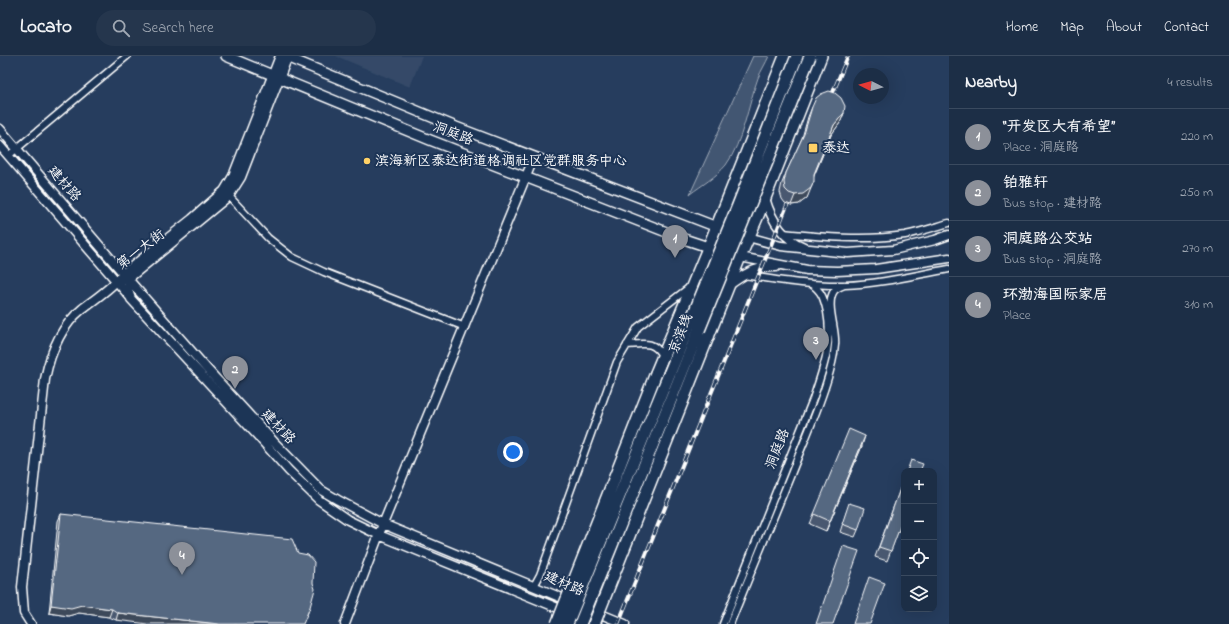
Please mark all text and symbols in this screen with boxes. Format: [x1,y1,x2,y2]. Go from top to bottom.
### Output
search box [96,10,376,46]
text: Locato [20,14,72,41]
icon: search [110,17,132,39]
text: Search here [142,17,214,39]
text: Home [1006,17,1038,38]
text: Map [1060,17,1084,38]
text: About [1106,17,1142,38]
text: Contact [1164,17,1209,38]
north arrow [853,68,889,104]
text: Nearby [965,70,1017,95]
text: 4 results [1167,73,1213,92]
text: “开发区大有希望” [1003,116,1115,138]
street label: 洞庭路 [430,117,476,151]
text: 1 [976,127,980,146]
text: 220 m [1181,127,1213,146]
place label: 泰达 [822,138,850,159]
text: Place · 洞庭路 [1003,138,1079,157]
marker: 泰达 [807,142,819,154]
place label: 滨海新区泰达街道格调社区党群服务中心 [375,151,627,172]
marker: 滨海新区泰达街道格调社区党群服务中心 [362,156,372,166]
street label: 建材路 [42,161,86,207]
text: 铂雅轩 [1003,172,1048,194]
text: 2 [975,183,981,202]
text: 250 m [1180,183,1213,202]
text: Bus stop · 建材路 [1003,194,1102,213]
street label: 第一大街 [112,225,170,275]
pin: 1 [662,225,688,258]
text: 洞庭路公交站 [1003,228,1093,250]
text: 3 [975,239,981,258]
text: 270 m [1182,239,1213,258]
text: Bus stop · 洞庭路 [1003,250,1102,269]
text: 环渤海国际家居 [1003,284,1108,306]
text: 4 [975,295,981,314]
text: 310 m [1185,295,1213,314]
text: Place [1003,306,1031,325]
street label: 京滨线 [663,311,699,357]
pin: 3 [803,327,829,360]
pin: 2 [222,356,248,389]
street label: 建材路 [256,404,300,450]
street label: 洞庭路 [760,426,796,472]
your location [503,442,523,462]
map controls [901,468,937,612]
button: + [901,468,937,504]
button: − [901,504,937,540]
button: locate [901,540,937,576]
pin: 4 [169,542,195,575]
street label: 建材路 [541,566,587,602]
button: layers [901,576,937,612]

